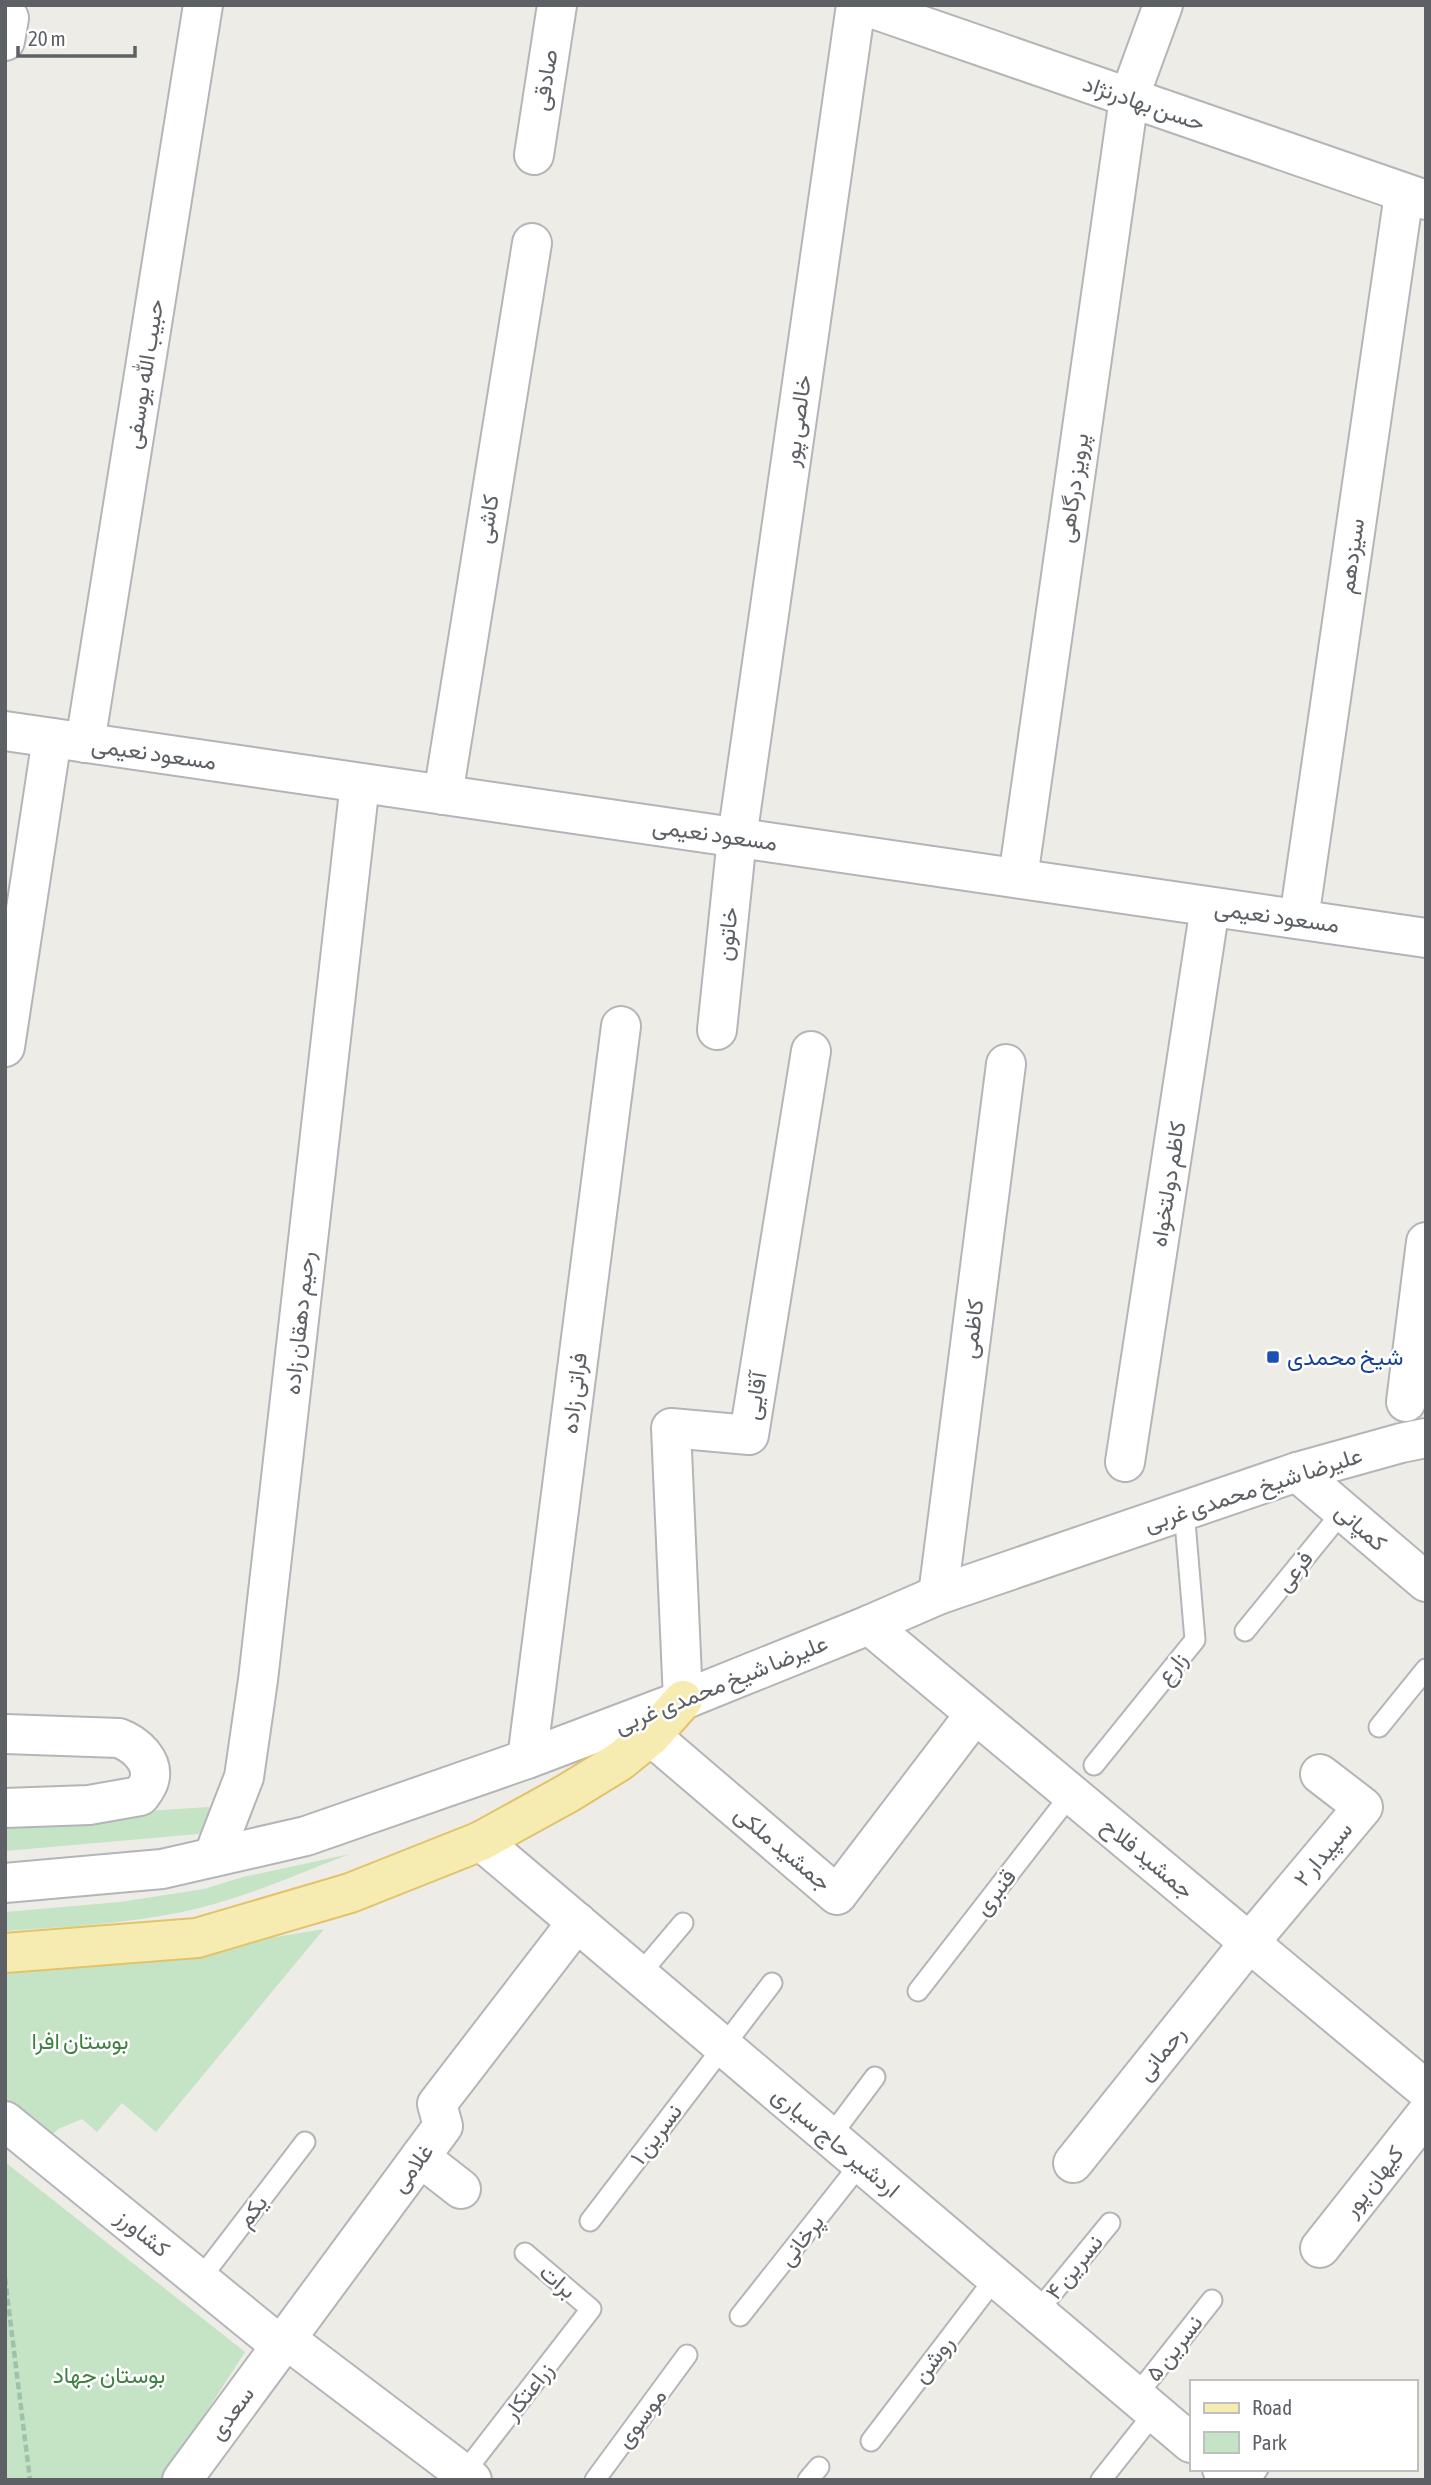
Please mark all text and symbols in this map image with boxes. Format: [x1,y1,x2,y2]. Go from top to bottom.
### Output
scale bar [18,14,135,58]
text: 20 m [28,26,66,50]
street label: صادقی [527,47,564,113]
street label: حسن بهادرنژاد [1079,70,1208,138]
street label: حبیب الله یوسفی [119,297,171,451]
street label: خالصی پور [778,373,819,470]
street label: پرویز درگاهی [1052,431,1097,545]
street label: کاشی [470,493,505,546]
street label: سیزدهم [1333,517,1371,596]
street label: مسعود نعیمی [90,731,218,777]
street label: مسعود نعیمی [651,812,779,858]
street label: مسعود نعیمی [1213,894,1341,940]
street label: خاتون [711,906,745,963]
street label: کاظم دولتخواه [1145,1119,1193,1249]
street label: رحیم دهقان زاده [279,1250,321,1396]
street label: کاظمی [955,1298,990,1360]
place label: شیخ محمدی [1287,1344,1403,1373]
marker: شیخ محمدی [1265,1349,1281,1365]
street label: فراتی زاده [556,1351,594,1435]
street label: آقایی [738,1369,773,1422]
street label: علیرضا شیخ محمدی غربی [1141,1441,1366,1539]
street label: کمپانی [1328,1498,1392,1559]
street label: فرعی [1270,1546,1320,1598]
street label: علیرضا شیخ محمدی غربی [611,1629,832,1741]
street label: زارع [1151,1647,1195,1691]
street label: جمشید ملکی [729,1800,837,1897]
street label: جمشید فلاح [1095,1812,1199,1906]
street label: سپیدار ۲ [1289,1816,1360,1893]
street label: قنبری [969,1864,1023,1921]
street label: رحمانی [1131,2021,1192,2087]
park label: بوستان افرا [31,2028,129,2056]
street label: اردشیر حاج سیاری [765,2081,905,2205]
street label: نسرین ۱ [625,2099,689,2171]
street label: غلامی [386,2139,439,2198]
street label: کیهان پور [1337,2140,1411,2224]
street label: یکم [232,2190,274,2233]
street label: کشاورز [109,2203,175,2264]
street label: پرخانی [773,2209,831,2273]
street label: نسرین ۴ [1040,2229,1109,2306]
street label: برات [533,2258,582,2305]
street label: نسرین ۵ [1140,2310,1209,2387]
street label: روشن [907,2330,961,2389]
street label: زراعتکار [497,2357,560,2427]
park label: بوستان جهاد [53,2362,165,2390]
legend [1190,2380,1417,2471]
street label: سعدی [203,2381,260,2445]
street label: موسوی [610,2383,673,2454]
text: Road [1252,2395,1292,2419]
text: Park [1252,2430,1287,2454]

